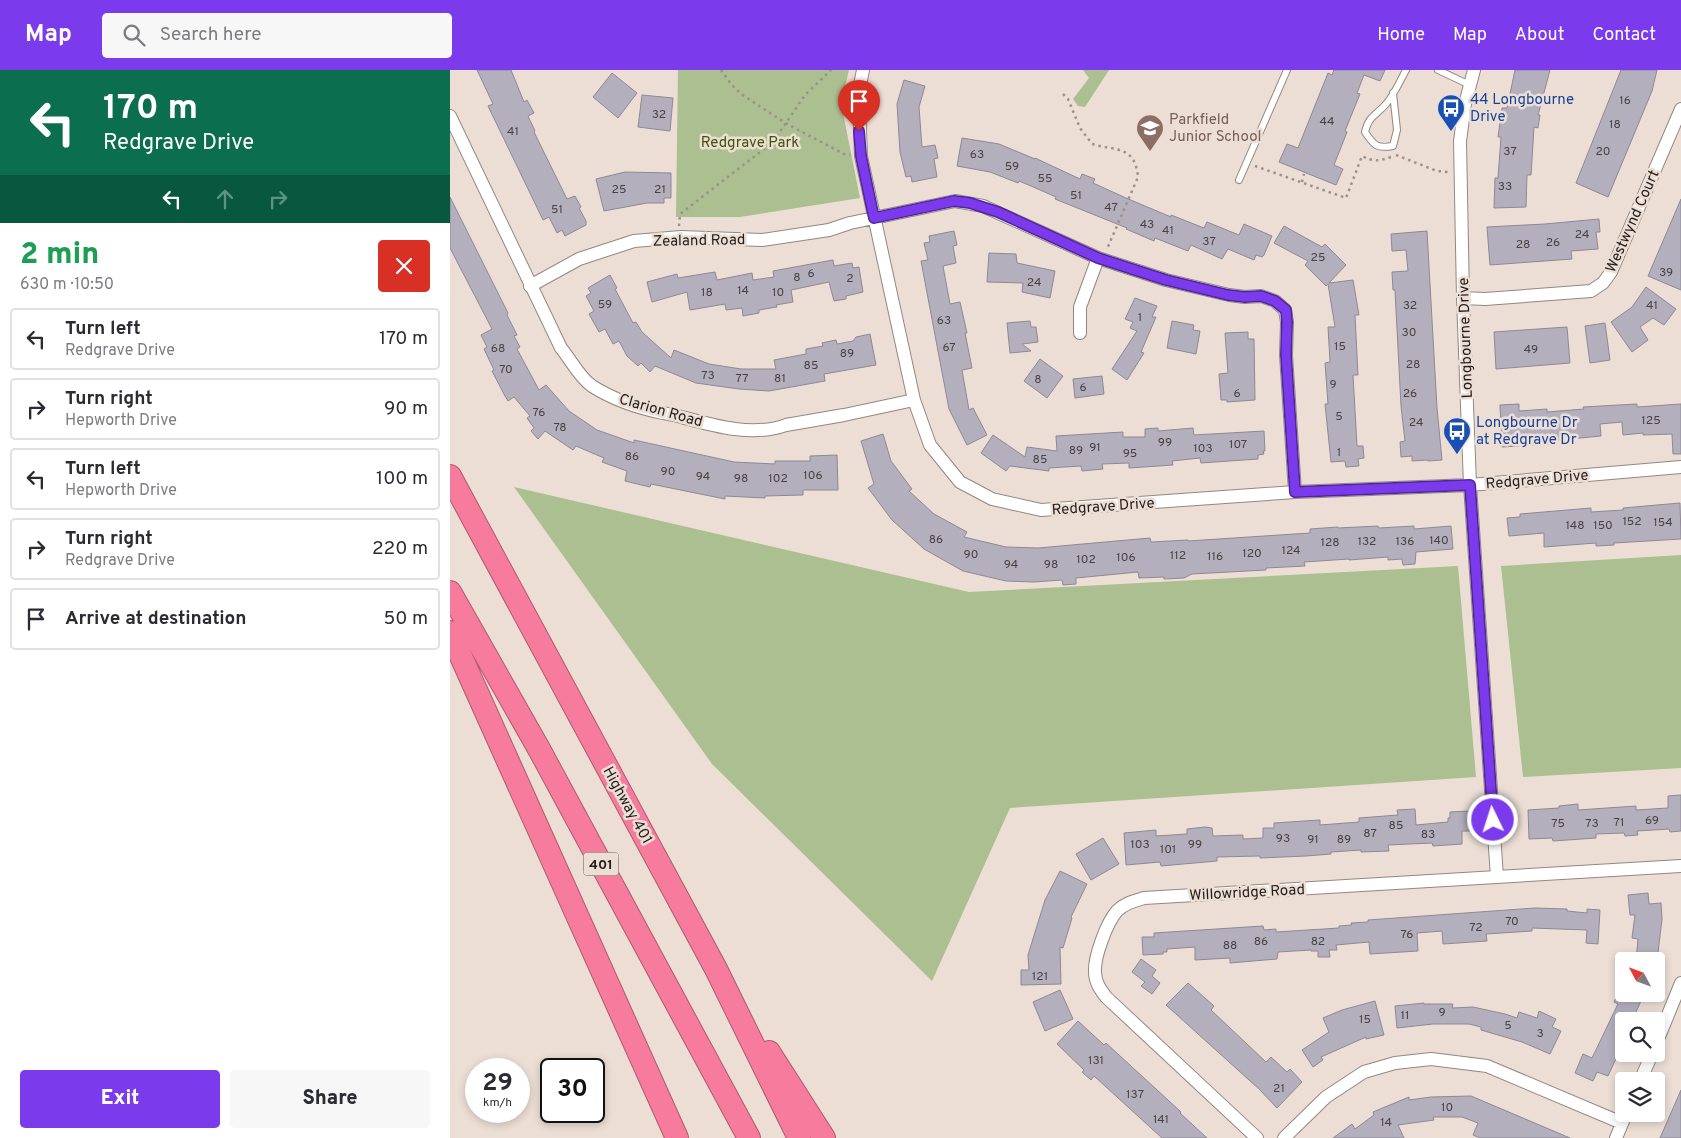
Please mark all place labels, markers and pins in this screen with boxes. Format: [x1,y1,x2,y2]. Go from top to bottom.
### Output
pin [838,80,880,131]
place label: 44 Longbourne Drive [1470,91,1574,127]
bus stop icon: 44 Longbourne Drive [1436,93,1466,132]
place label: Parkfield Junior School [1169,111,1261,147]
school or university icon: Parkfield Junior School [1135,113,1165,152]
place label: Longbourne Dr at Redgrave Dr [1476,414,1578,450]
bus stop icon: Longbourne Dr at Redgrave Dr [1442,416,1472,455]

